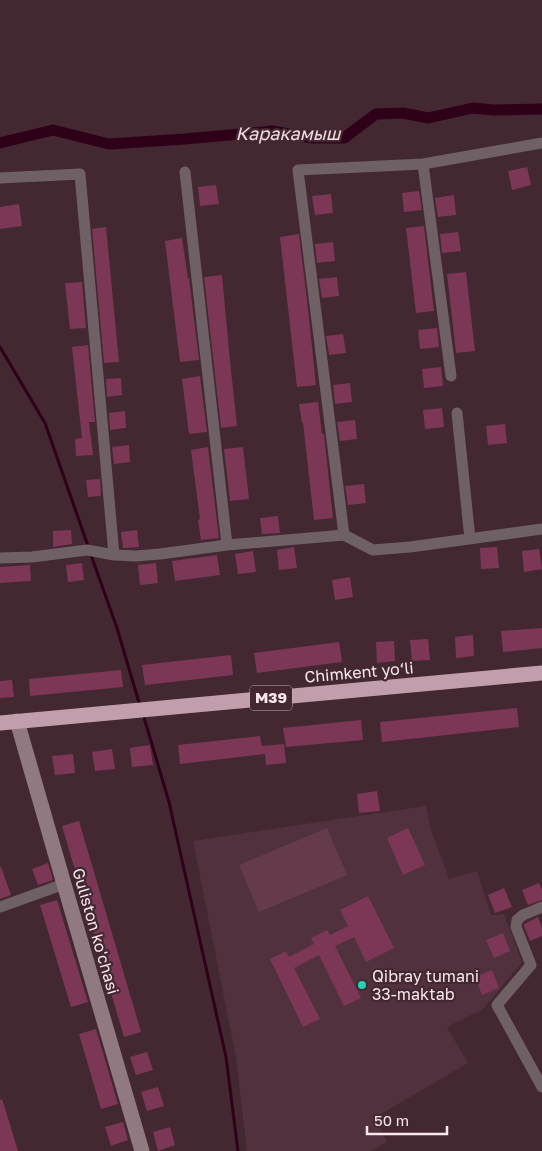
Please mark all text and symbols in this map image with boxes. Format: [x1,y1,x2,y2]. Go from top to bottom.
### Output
water label: Каракамыш [236,122,342,144]
street label: Chimkent yo‘li [304,657,414,687]
road number: M39 [250,686,292,710]
street label: Guliston ko'chasi [68,865,124,997]
place label: Qibray tumani 33-maktab [372,966,479,1004]
marker: Qibray tumani 33-maktab [356,979,368,991]
scale bar [367,1104,447,1136]
text: 50 m [374,1111,409,1129]

